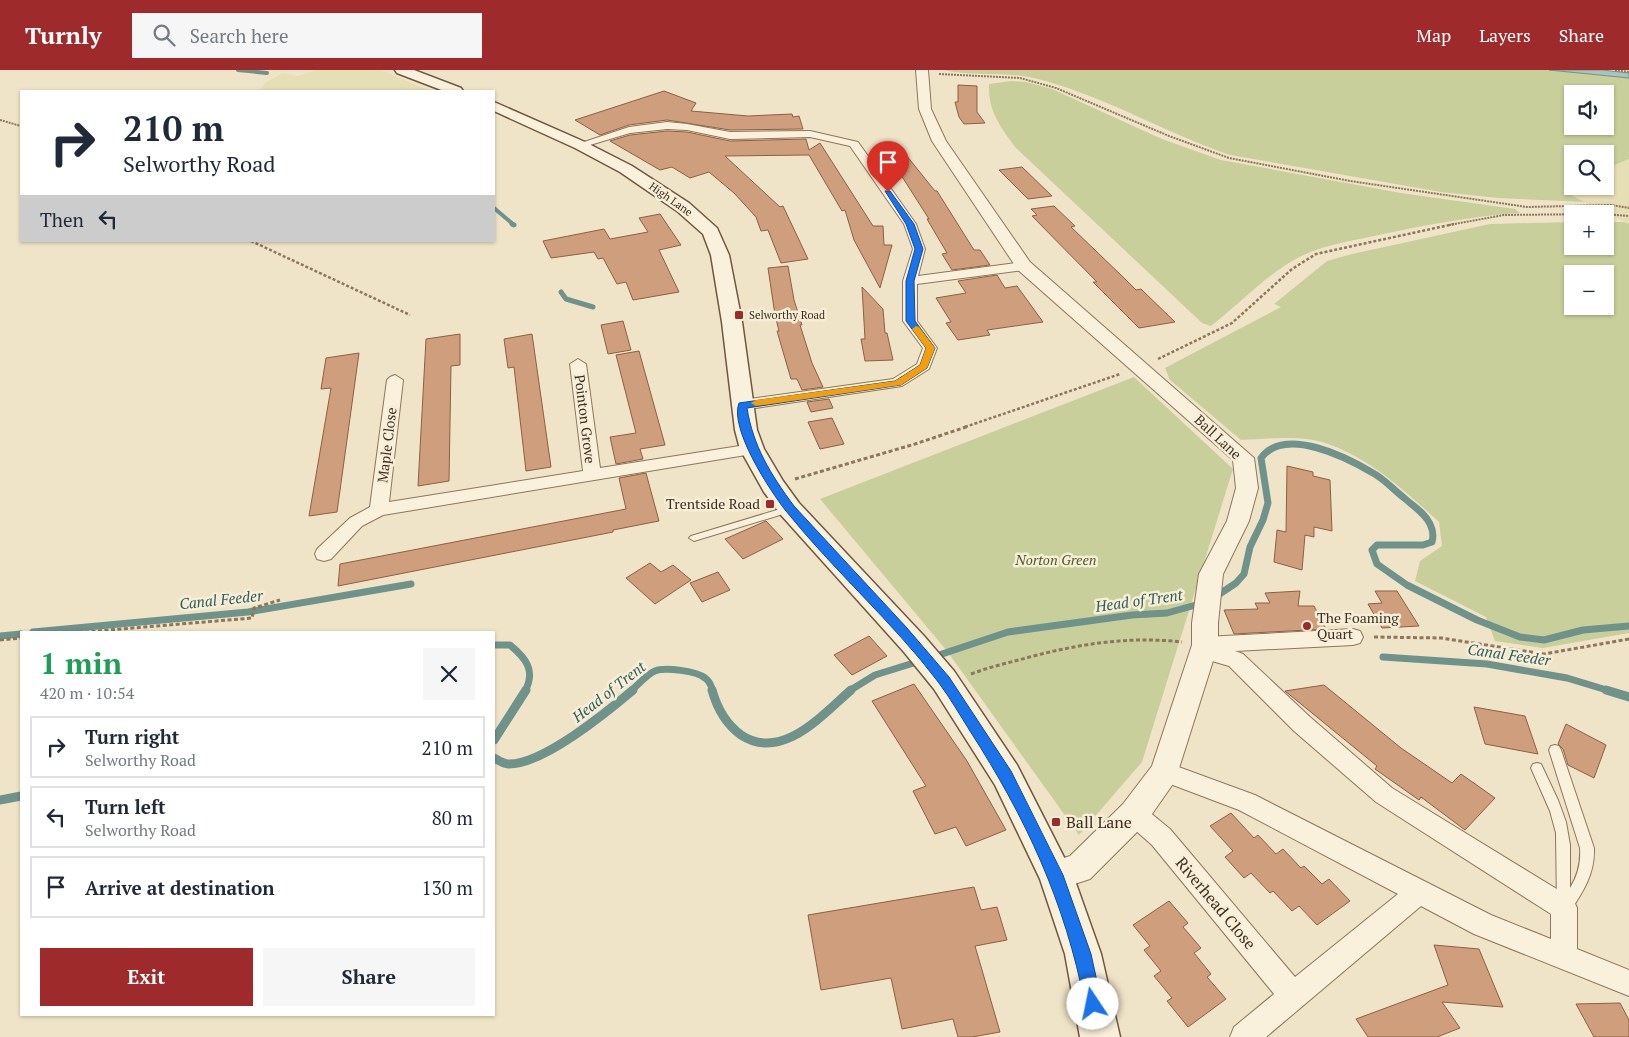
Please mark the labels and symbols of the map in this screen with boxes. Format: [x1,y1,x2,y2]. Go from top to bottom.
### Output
pin [867,141,909,192]
street label: High Lane [647,179,696,219]
place label: Selworthy Road [749,308,825,322]
marker: Selworthy Road [733,309,745,321]
street label: Pointon Grove [571,373,600,464]
street label: Maple Close [372,406,401,484]
street label: Ball Lane [1191,410,1246,463]
place label: Trentside Road [666,494,760,513]
marker: Trentside Road [764,498,776,510]
park label: Norton Green [1015,550,1096,569]
water label: Head of Trent [1093,584,1185,616]
water label: Canal Feeder [178,585,265,613]
place label: The Foaming Quart [1317,608,1399,643]
marker: The Foaming Quart [1301,620,1313,632]
water label: Canal Feeder [1466,638,1553,670]
water label: Head of Trent [567,656,650,727]
place label: Ball Lane [1066,811,1132,833]
marker: Ball Lane [1050,816,1062,828]
street label: Riverhead Close [1171,852,1261,954]
position arrow [1066,977,1118,1029]

